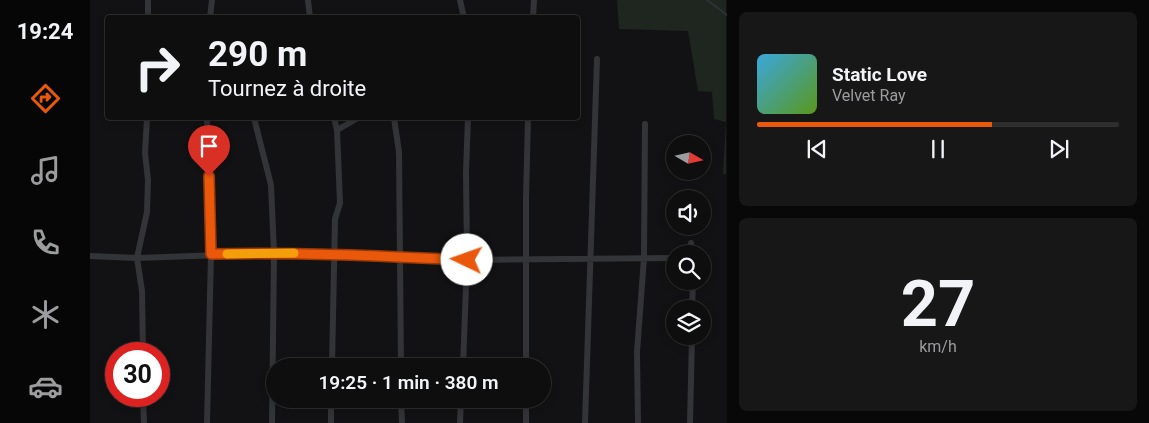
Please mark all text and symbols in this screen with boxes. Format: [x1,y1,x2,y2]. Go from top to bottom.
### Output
text: 19:24 [17,19,73,44]
text: 290 m [208,34,307,75]
icon: right [125,35,190,100]
text: Static Love [832,63,927,86]
text: Tournez à droite [208,76,366,101]
icon: directions [28,81,63,116]
text: Velvet Ray [832,86,906,105]
pin [188,125,230,176]
icon: arrive [195,132,223,160]
north arrow [666,135,711,180]
map controls [666,135,711,345]
icon: previous [803,135,831,163]
icon: pause [924,135,952,163]
icon: next [1045,135,1073,163]
icon: music [28,153,63,188]
button: sound [666,190,711,235]
icon: phone [28,225,63,260]
position arrow [440,233,492,285]
button: search [666,245,711,290]
text: 27 [901,266,975,342]
icon: climate [28,297,63,332]
button: layers [666,300,711,345]
text: km/h [919,337,957,356]
speed limit sign: 30 [105,342,170,407]
icon: car [28,369,63,404]
text: 19:25 · 1 min · 380 m [318,371,499,394]

